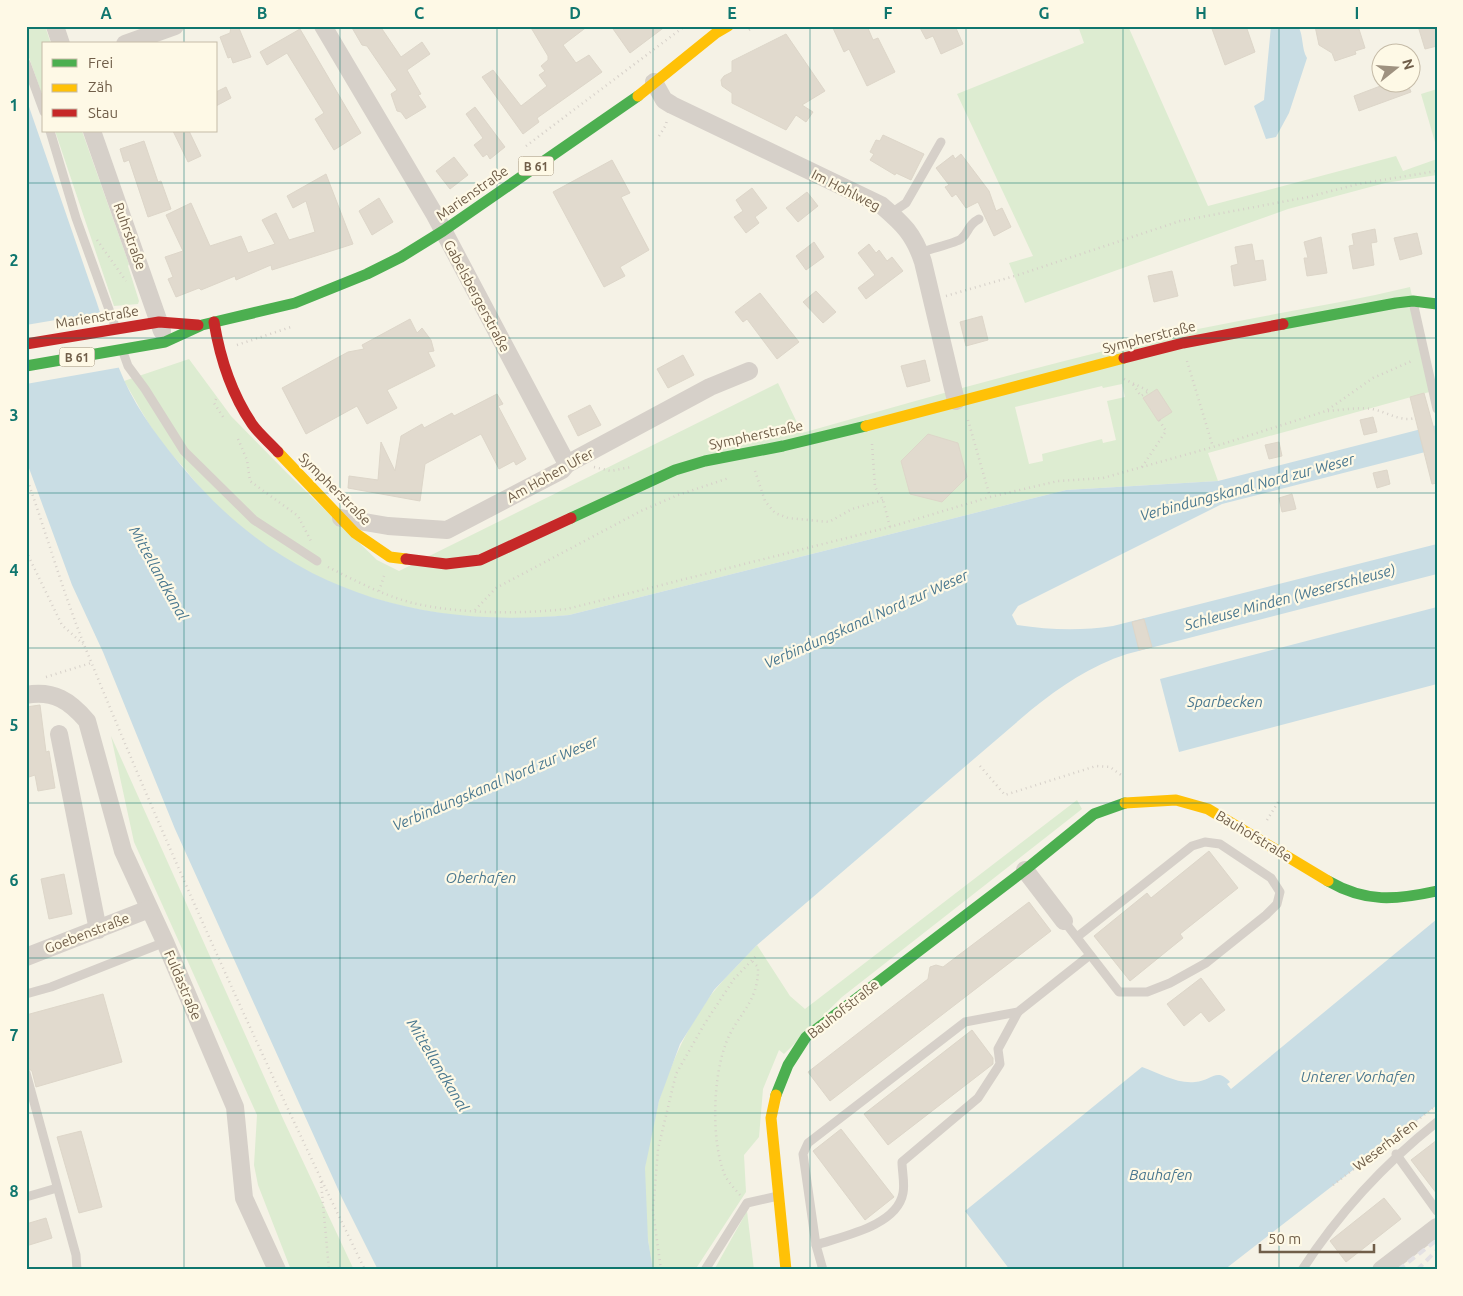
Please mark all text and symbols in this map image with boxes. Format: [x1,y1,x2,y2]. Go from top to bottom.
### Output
text: A [100,4,112,22]
text: B [257,4,267,22]
text: C [414,4,424,22]
text: D [569,4,581,22]
text: E [727,4,737,22]
text: F [884,4,893,22]
text: G [1038,4,1050,22]
text: H [1195,4,1207,22]
text: I [1355,4,1359,22]
legend [42,42,218,132]
north arrow [1370,42,1420,92]
text: Frei [88,54,113,71]
text: N [1399,57,1418,72]
text: Zäh [88,78,113,95]
text: 1 [9,96,19,114]
text: Stau [88,104,118,121]
road number: B 61 [518,157,554,176]
street label: Marienstraße [433,162,511,224]
street label: Im Hohlweg [809,166,883,214]
street label: Ruhrstraße [110,200,150,272]
street label: Gabelsbergerstraße [441,237,513,355]
text: 2 [9,251,19,269]
street label: Marienstraße [54,303,140,331]
street label: Sympherstraße [1101,318,1197,356]
road number: B 61 [60,348,94,367]
text: 3 [9,406,19,424]
street label: Sympherstraße [708,417,804,453]
street label: Am Hohen Ufer [504,444,597,506]
street label: Sympherstraße [296,450,374,528]
water label: Verbindungskanal Nord zur Weser [1138,450,1357,524]
water label: Mittellandkanal [126,523,192,624]
text: 4 [9,561,19,579]
water label: Schleuse Minden (Weserschleuse) [1182,561,1397,634]
water label: Verbindungskanal Nord zur Weser [761,566,972,672]
water label: Sparbecken [1186,693,1263,710]
text: 5 [9,716,19,734]
water label: Verbindungskanal Nord zur Weser [390,731,601,834]
street label: Bauhofstraße [1213,807,1295,865]
water label: Oberhafen [446,869,516,886]
text: 6 [9,871,19,889]
street label: Goebenstraße [42,910,132,956]
street label: Fuldastraße [161,948,205,1022]
street label: Bauhofstraße [804,976,882,1042]
water label: Mittellandkanal [404,1016,473,1115]
text: 7 [9,1026,19,1044]
water label: Unterer Vorhafen [1301,1068,1415,1085]
street label: Weserhafen [1350,1116,1420,1174]
water label: Bauhafen [1129,1166,1193,1183]
text: 8 [9,1182,19,1200]
scale bar [1260,1221,1374,1253]
text: 50 m [1268,1230,1301,1247]

